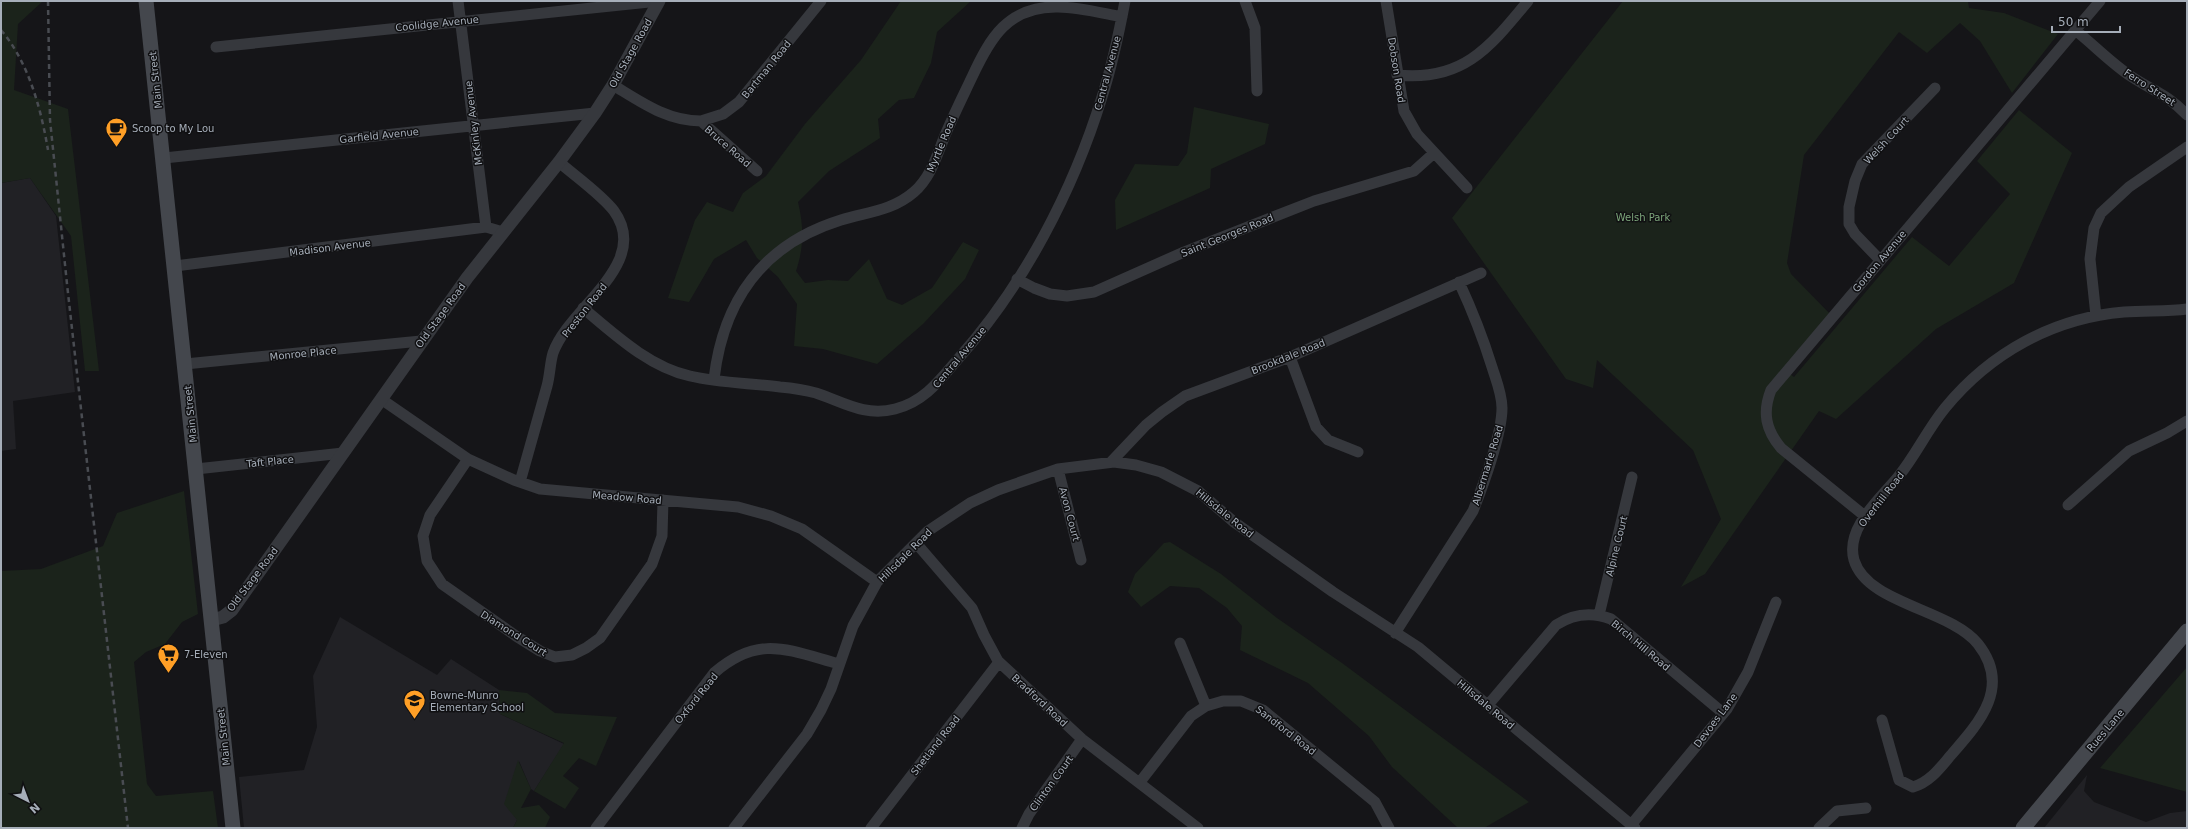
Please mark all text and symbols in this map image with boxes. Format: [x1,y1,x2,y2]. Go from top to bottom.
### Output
scale bar [2052,8,2120,34]
street label: Coolidge Avenue [395,14,479,33]
text: 50 m [2058,15,2089,29]
street label: Old Stage Road [607,17,654,90]
street label: Central Avenue [1092,35,1123,112]
street label: Dobson Road [1386,37,1407,104]
street label: Bartman Road [740,38,793,101]
street label: Main Street [147,51,164,109]
street label: Ferro Street [2122,67,2177,108]
street label: McKinley Avenue [463,80,484,166]
street label: Welsh Court [1862,114,1911,166]
cafe icon: Scoop to My Lou [104,115,130,148]
street label: Myrtle Road [925,115,958,174]
place label: Scoop to My Lou [132,123,214,134]
street label: Bruce Road [702,123,753,169]
street label: Garfield Avenue [339,126,419,145]
street label: Saint Georges Road [1179,212,1275,259]
park label: Welsh Park [1616,212,1670,223]
street label: Gordon Avenue [1850,228,1908,294]
street label: Madison Avenue [289,237,371,258]
street label: Old Stage Road [413,281,468,350]
street label: Preston Road [560,281,609,340]
street label: Central Avenue [931,324,988,390]
street label: Brookdale Road [1250,337,1327,376]
street label: Monroe Place [269,345,337,362]
street label: Main Street [182,385,199,443]
street label: Albermarle Road [1470,424,1505,507]
street label: Taft Place [245,454,294,470]
street label: Overhill Road [1856,470,1906,529]
street label: Avon Court [1057,486,1082,542]
street label: Hillsdale Road [1194,487,1256,540]
street label: Meadow Road [592,489,662,506]
street label: Alpine Court [1604,515,1629,577]
street label: Hillsdale Road [876,526,934,584]
street label: Old Stage Road [225,545,280,613]
street label: Diamond Court [479,609,549,658]
street label: Birch Hill Road [1609,618,1672,673]
supermarket icon: 7-Eleven [155,641,181,674]
place label: 7-Eleven [184,649,228,660]
street label: Oxford Road [673,671,720,726]
street label: Bradford Road [1010,672,1070,729]
street label: Hillsdale Road [1455,677,1516,731]
school or university icon: Bowne-Munro Elementary School [402,688,428,721]
place label: Bowne-Munro Elementary School [430,690,524,713]
street label: Devoes Lane [1692,691,1739,749]
street label: Sandford Road [1253,703,1318,757]
street label: Rues Lane [2085,707,2126,754]
street label: Main Street [215,708,232,766]
street label: Shetland Road [909,713,962,777]
street label: Clinton Court [1028,753,1075,813]
north arrow [8,781,48,821]
text: N [27,800,42,816]

